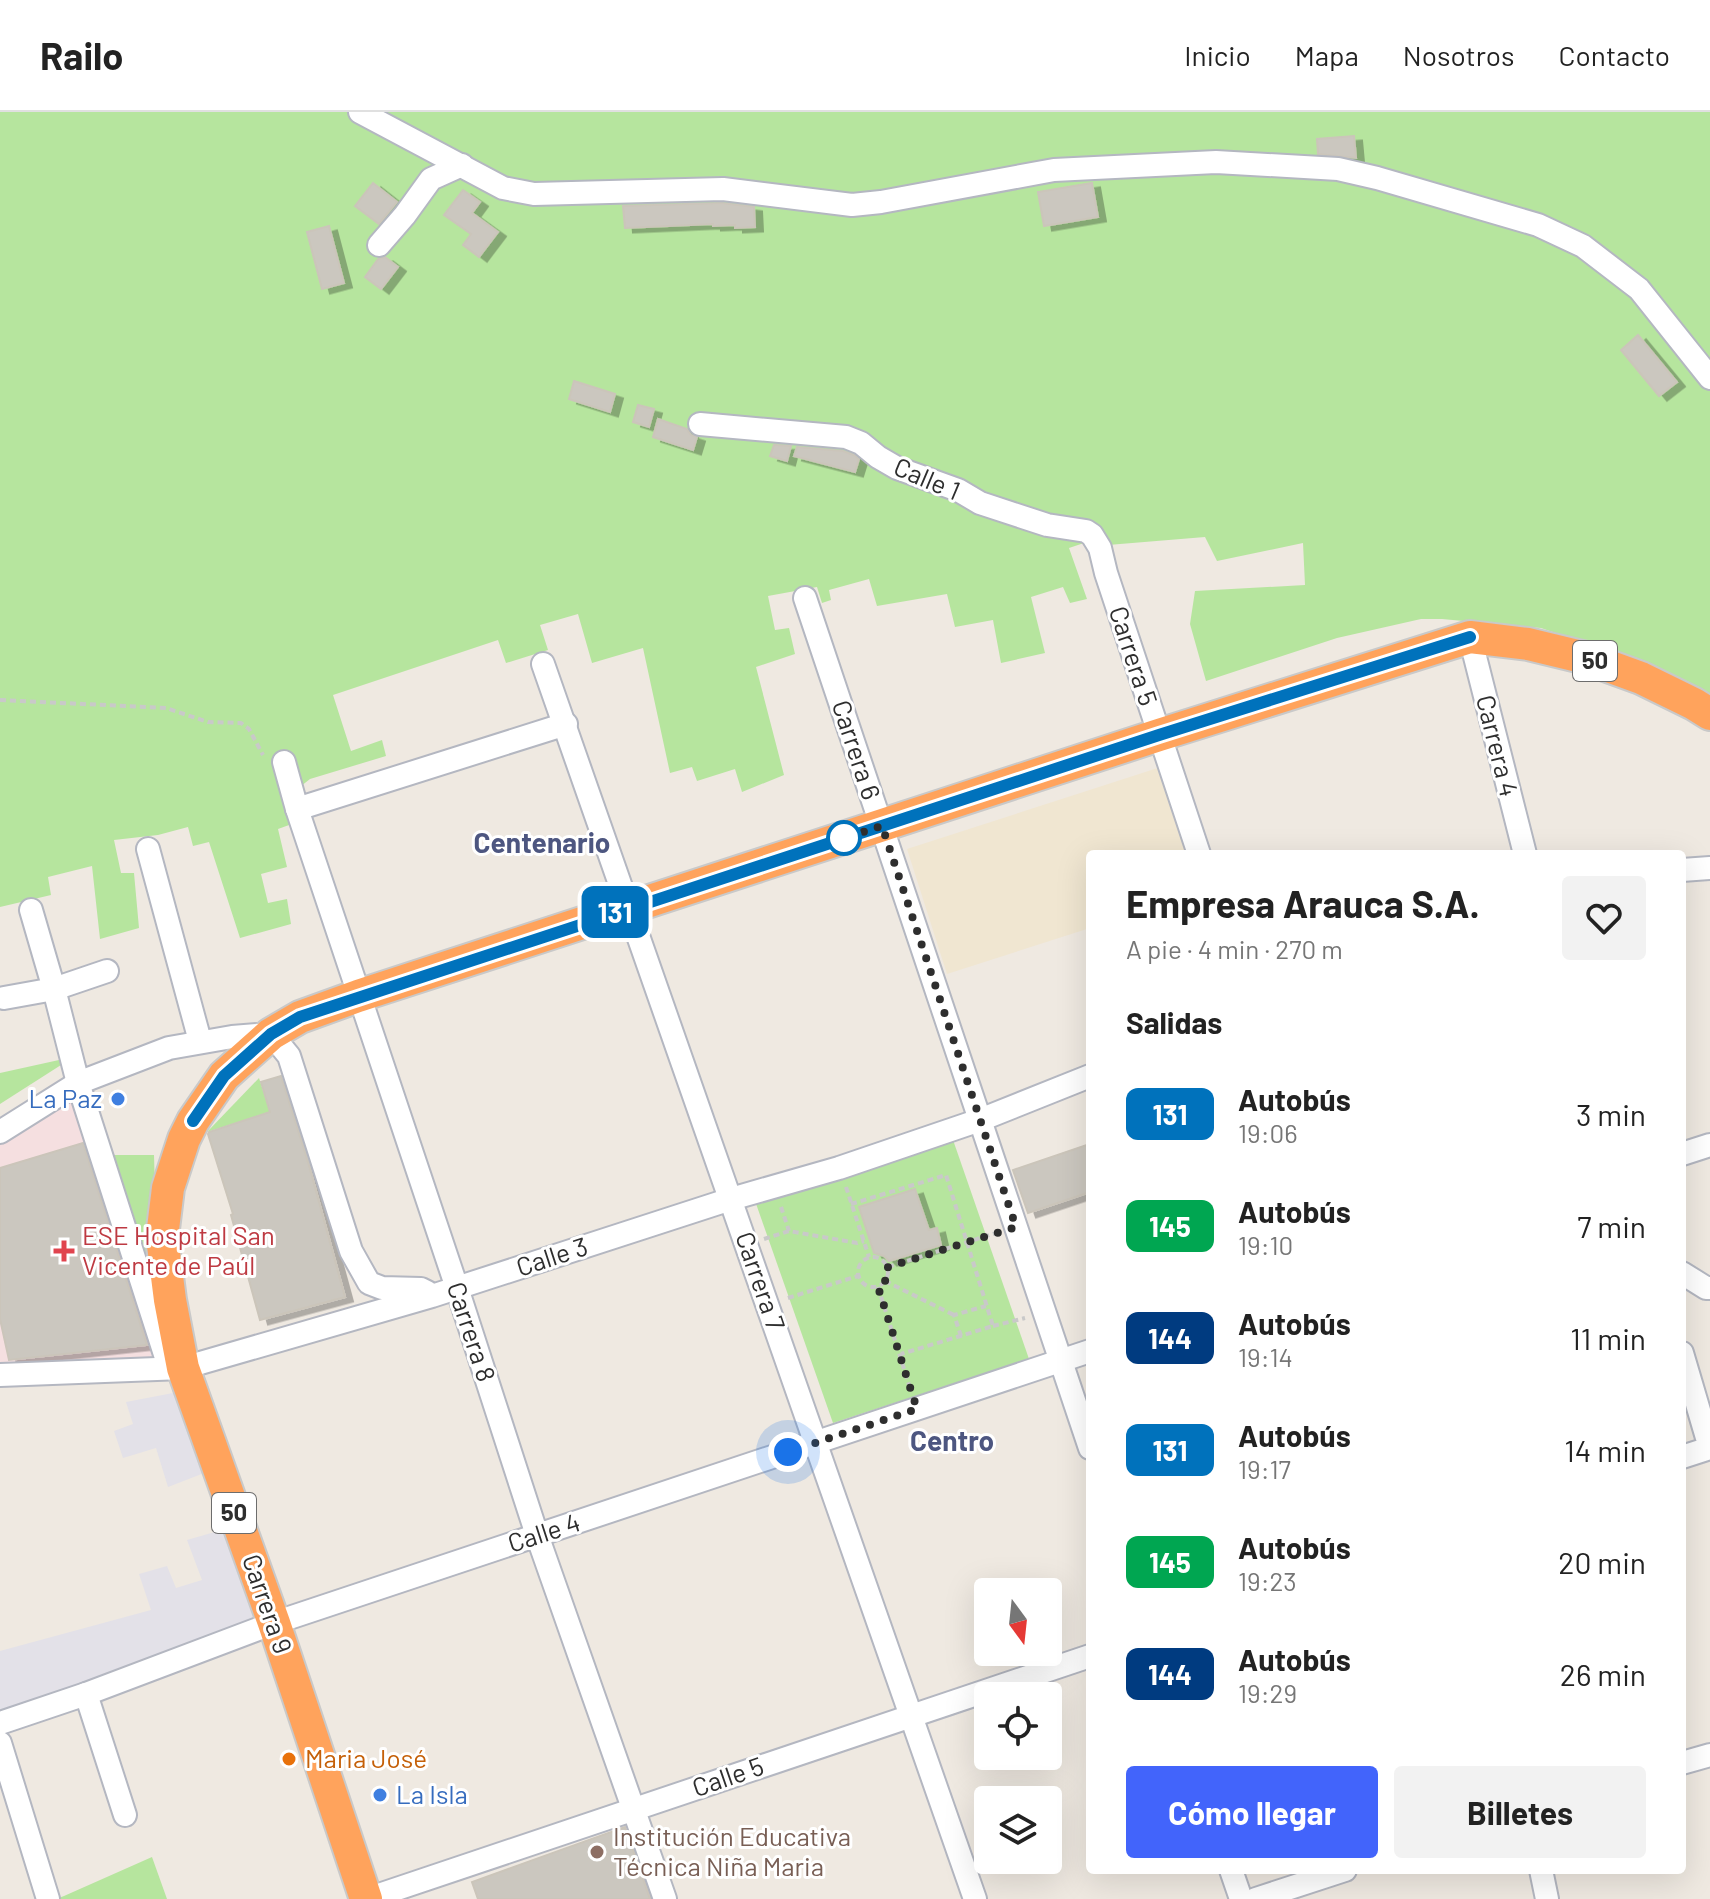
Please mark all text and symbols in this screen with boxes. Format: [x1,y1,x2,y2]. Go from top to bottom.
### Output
text: Railo [40,32,124,78]
text: Inicio [1184,38,1251,72]
text: Mapa [1295,38,1359,72]
text: Nosotros [1403,38,1515,72]
text: Contacto [1559,38,1670,72]
street label: Calle 1 [890,450,965,505]
street label: Carrera 5 [1104,602,1165,709]
road number: 50 [1573,641,1617,681]
street label: Carrera 4 [1471,692,1526,800]
street label: Carrera 6 [827,696,888,803]
unlabelled marker [827,821,861,855]
district label: Centenario [474,825,610,859]
button: heart [1562,876,1646,960]
text: Empresa Arauca S.A. [1126,880,1480,926]
line badge: 131 [569,886,661,938]
text: 131 [598,895,632,929]
text: A pie · 4 min · 270 m [1126,933,1343,964]
text: Salidas [1126,1004,1222,1040]
text: Autobús [1238,1081,1351,1117]
place label: La Paz [29,1082,102,1113]
marker: La Paz [109,1090,127,1108]
text: 3 min [1576,1096,1646,1132]
text: 131 [1153,1097,1187,1131]
text: 19:06 [1238,1117,1298,1148]
text: Autobús [1238,1193,1351,1229]
text: 7 min [1577,1208,1646,1244]
text: 145 [1149,1209,1191,1243]
place label: ESE Hospital San Vicente de Paúl [82,1219,275,1280]
street label: Carrera 7 [730,1227,793,1334]
text: 19:10 [1238,1229,1293,1260]
street label: Calle 3 [512,1230,591,1282]
marker: ESE Hospital San Vicente de Paúl [53,1240,75,1262]
street label: Carrera 8 [442,1278,503,1385]
text: Autobús [1238,1305,1351,1341]
text: 11 min [1570,1320,1646,1356]
text: 144 [1148,1321,1192,1355]
text: 19:14 [1238,1341,1293,1372]
text: Autobús [1238,1417,1351,1453]
district label: Centro [910,1423,994,1457]
your location [768,1432,808,1472]
text: 14 min [1564,1432,1646,1468]
text: 131 [1153,1433,1187,1467]
text: 19:17 [1238,1453,1291,1484]
road number: 50 [212,1493,256,1533]
street label: Calle 4 [503,1505,584,1558]
text: Autobús [1238,1529,1351,1565]
text: 20 min [1558,1544,1646,1580]
text: 145 [1149,1545,1191,1579]
street label: Carrera 9 [237,1550,300,1657]
text: 19:23 [1238,1565,1297,1596]
north arrow [974,1578,1062,1666]
map controls [974,1578,1062,1874]
text: Autobús [1238,1641,1351,1677]
text: 26 min [1560,1656,1646,1692]
text: 144 [1148,1657,1192,1691]
text: 19:29 [1238,1677,1297,1708]
button: locate [974,1682,1062,1770]
place label: Maria José [305,1742,427,1773]
street label: Calle 5 [688,1749,767,1802]
marker: Maria José [280,1750,298,1768]
button: Cómo llegar [1126,1766,1378,1858]
button: Billetes [1394,1766,1646,1858]
place label: La Isla [396,1778,468,1809]
marker: La Isla [371,1786,389,1804]
button: layers [974,1786,1062,1874]
place label: Institución Educativa Técnica Niña Maria [613,1820,851,1881]
marker: Institución Educativa Técnica Niña Maria [588,1843,606,1861]

